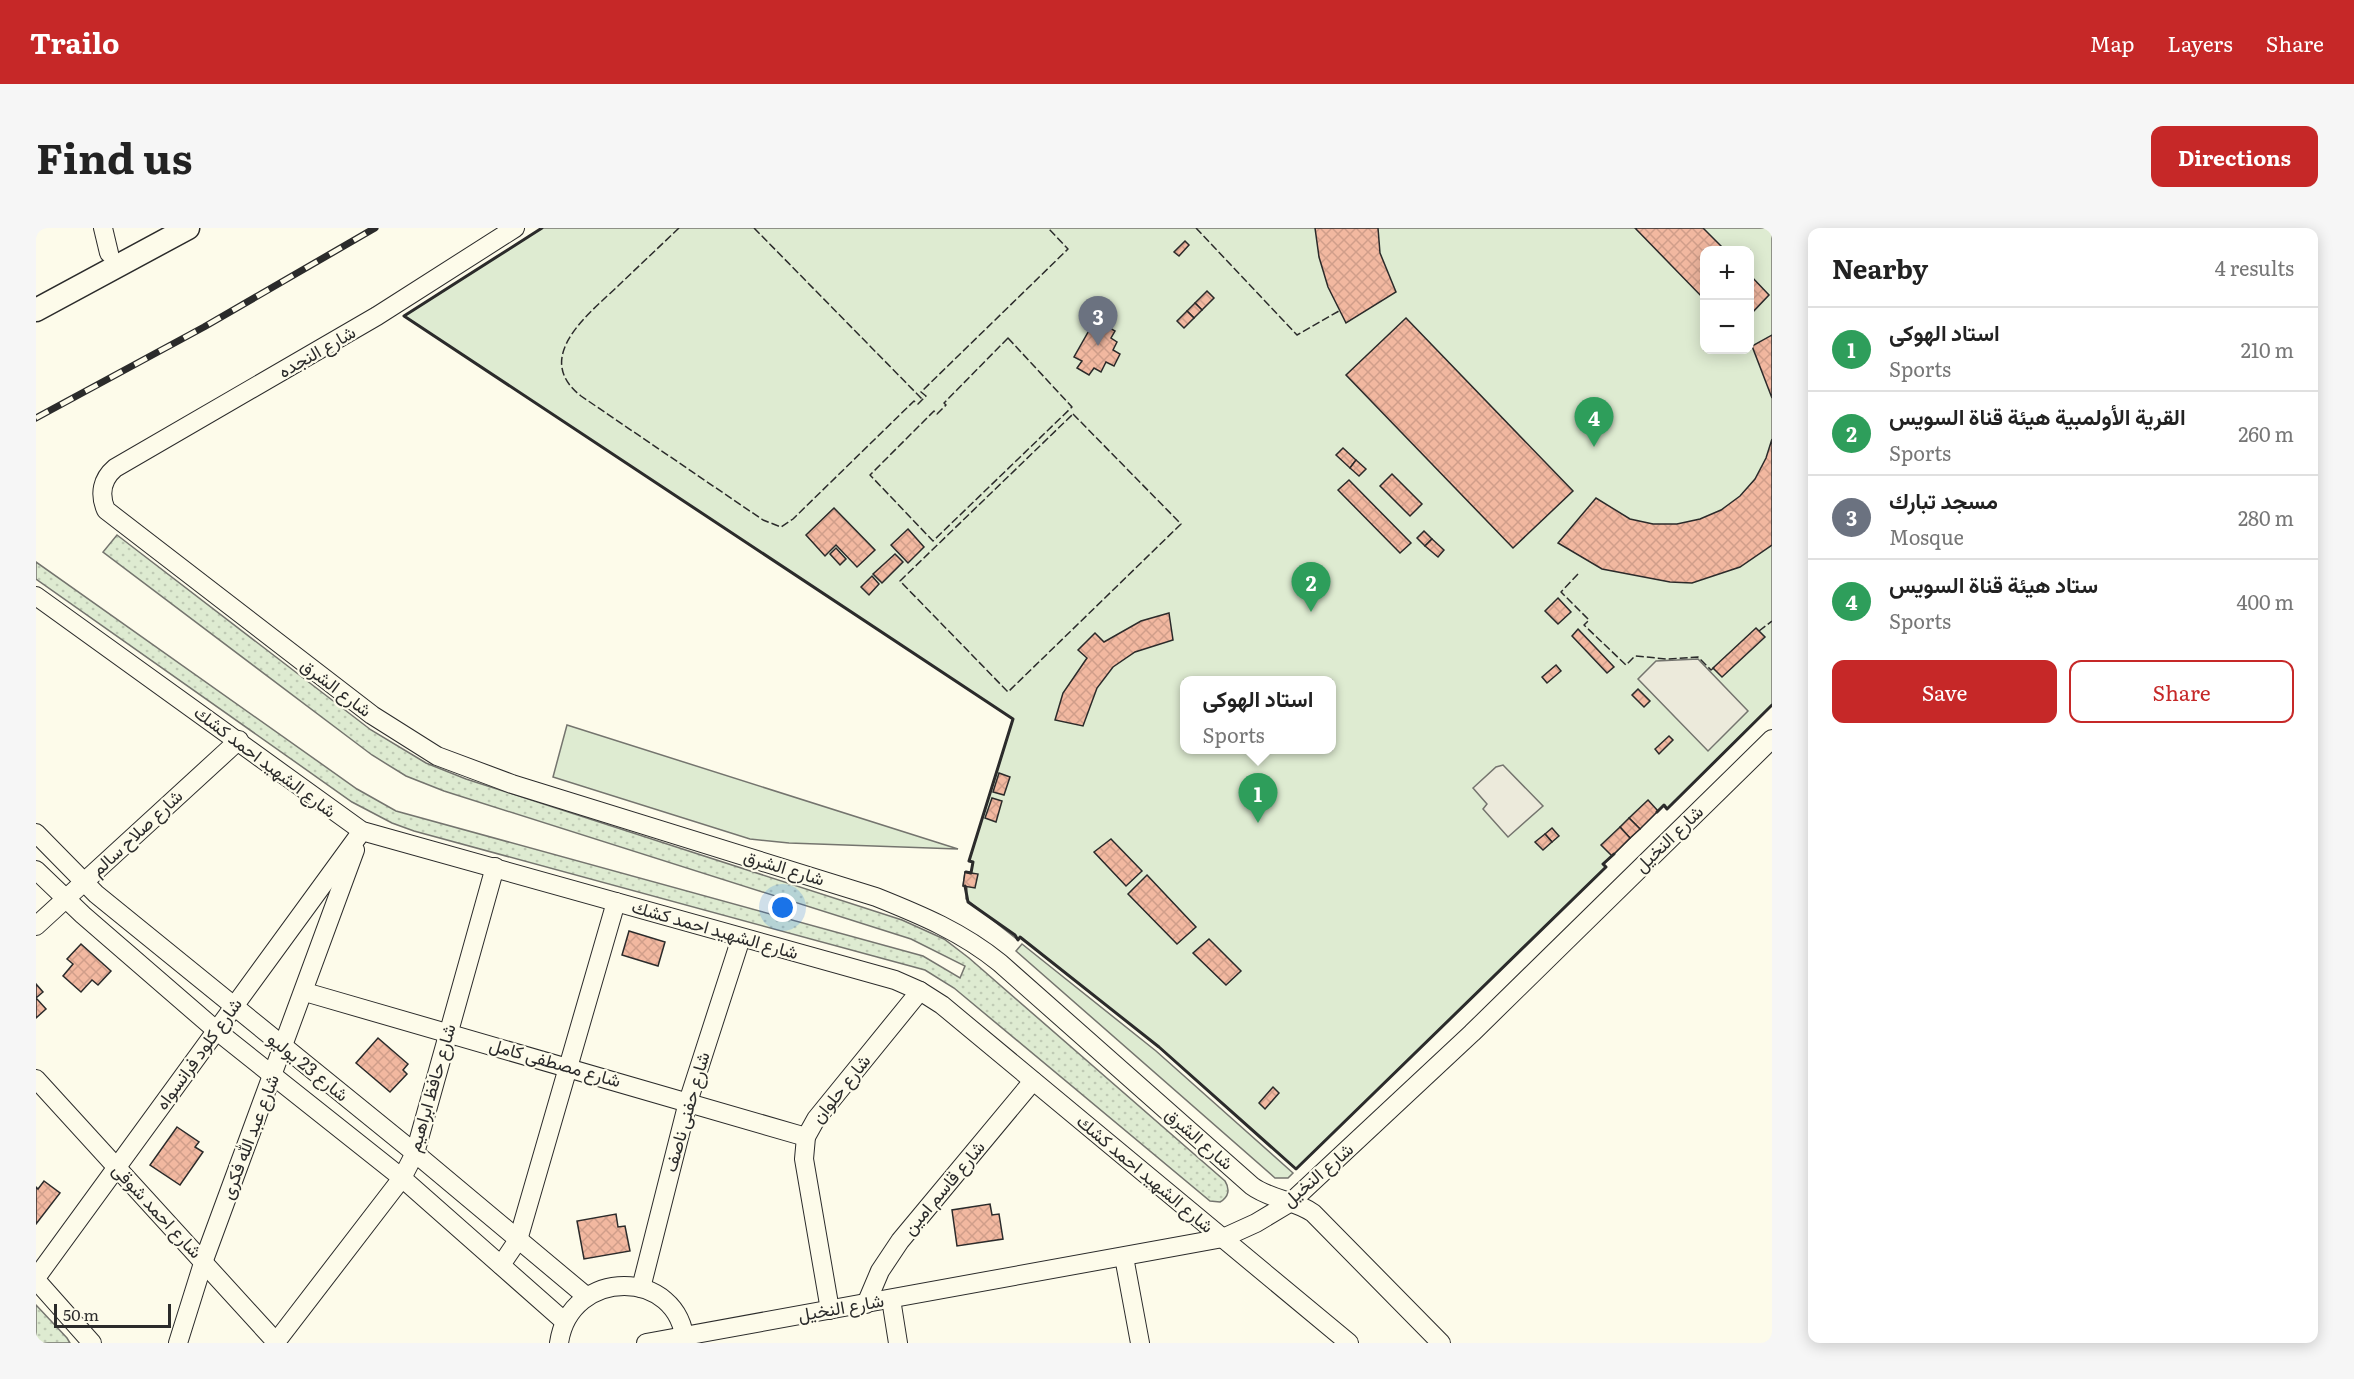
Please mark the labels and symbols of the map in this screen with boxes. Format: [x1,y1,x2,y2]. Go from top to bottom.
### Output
pin: 3 [1078,296,1118,346]
street label: شارع النجده [272,318,360,384]
pin: 4 [1574,398,1614,447]
pin: 2 [1292,562,1330,612]
street label: شارع الشرق [296,651,378,723]
street label: شارع الشهيد احمد كشك [189,698,343,823]
pin: 1 [1238,774,1278,823]
street label: شارع صلاح سالم [84,782,188,882]
street label: شارع النخيل [1627,798,1709,878]
street label: شارع الشرق [741,841,828,892]
street label: شارع الشهيد احمد كشك [629,892,802,965]
your location [768,893,797,922]
street label: شارع كلود فرانسواه [148,991,248,1115]
street label: شارع حافظ ابراهيم [399,1020,462,1155]
street label: شارع 23 يوليو [263,1025,355,1107]
street label: شارع مصطفى كامل [487,1030,624,1093]
street label: شارع حفنى ناصف [656,1048,716,1175]
street label: شارع حلوان [804,1048,876,1128]
street label: شارع عبد الله فكرى [212,1070,285,1203]
street label: شارع الشرق [1160,1100,1240,1175]
street label: شارع الشهيد احمد كشك [1071,1107,1221,1239]
street label: شارع قاسم امين [895,1134,990,1240]
street label: شارع النخيل [1275,1135,1359,1212]
street label: شارع احمد شوقى [107,1156,209,1264]
street label: شارع النخيل [796,1286,886,1327]
scale bar [54,1301,171,1328]

